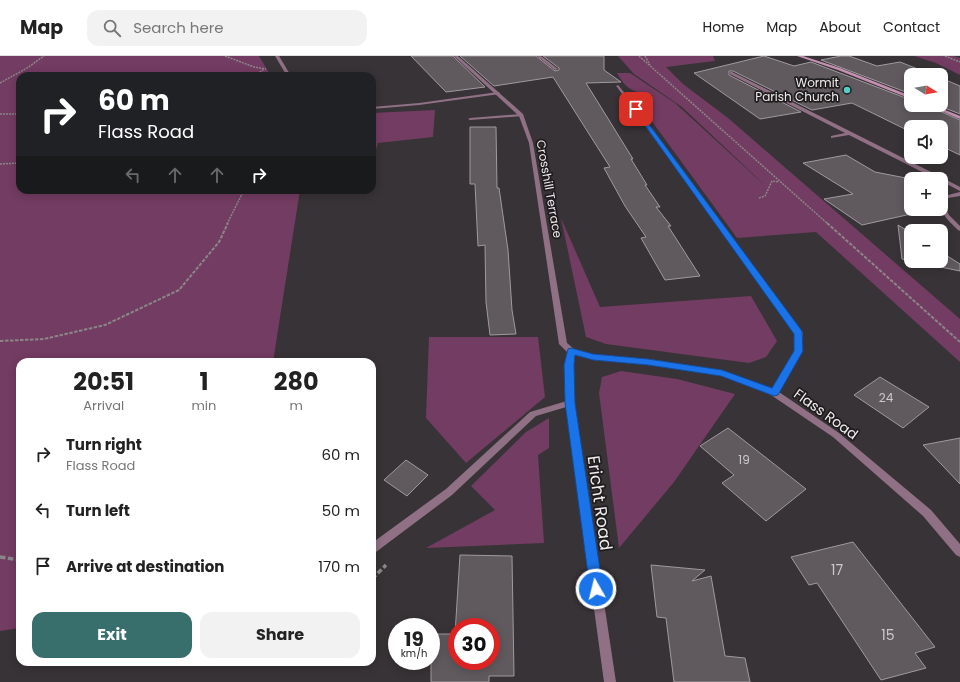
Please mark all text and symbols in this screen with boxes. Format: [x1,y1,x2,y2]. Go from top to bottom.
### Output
search box [87,10,367,46]
text: Map [20,14,63,41]
icon: search [101,17,123,39]
text: Search here [133,17,224,38]
text: Home [702,17,744,37]
text: Map [766,17,797,37]
text: About [819,17,861,37]
text: Contact [883,17,940,37]
north arrow [904,68,948,112]
map controls [904,68,948,268]
place label: Wormit Parish Church [755,74,839,105]
text: 60 m [98,81,170,120]
marker: Wormit Parish Church [842,85,852,95]
icon: right [32,88,84,140]
pin [619,92,653,126]
icon: arrive [625,98,647,120]
text: Flass Road [98,119,194,144]
button: sound [904,120,948,164]
street label: Crosshill Terrace [532,138,566,239]
icon: left [122,164,144,186]
icon: ahead [164,164,186,186]
icon: ahead [206,164,228,186]
icon: right [248,164,270,186]
button: + [904,172,948,216]
button: − [904,224,948,268]
text: 20:51 [73,365,134,398]
text: 1 [199,365,208,398]
text: 280 [274,365,319,398]
street label: Flass Road [790,384,862,444]
house number: 24 [879,389,894,406]
text: Arrival [83,396,124,415]
text: min [191,396,216,415]
text: m [290,396,303,415]
text: Turn right [66,434,142,455]
icon: right [32,443,54,465]
text: 60 m [322,444,360,465]
house number: 19 [738,451,750,468]
street label: Ericht Road [581,454,619,552]
text: Flass Road [66,456,135,475]
icon: left [32,499,54,521]
text: Turn left [66,500,130,521]
text: 50 m [322,500,360,521]
icon: arrive [32,555,54,577]
text: Arrive at destination [66,556,224,577]
text: 170 m [318,556,360,577]
house number: 17 [831,560,843,580]
position arrow [575,568,617,610]
button: Exit [32,612,192,658]
button: Share [200,612,360,658]
speed limit sign: 30 [448,618,500,670]
text: 19 [404,625,424,653]
house number: 15 [881,625,895,645]
text: km/h [401,646,427,661]

